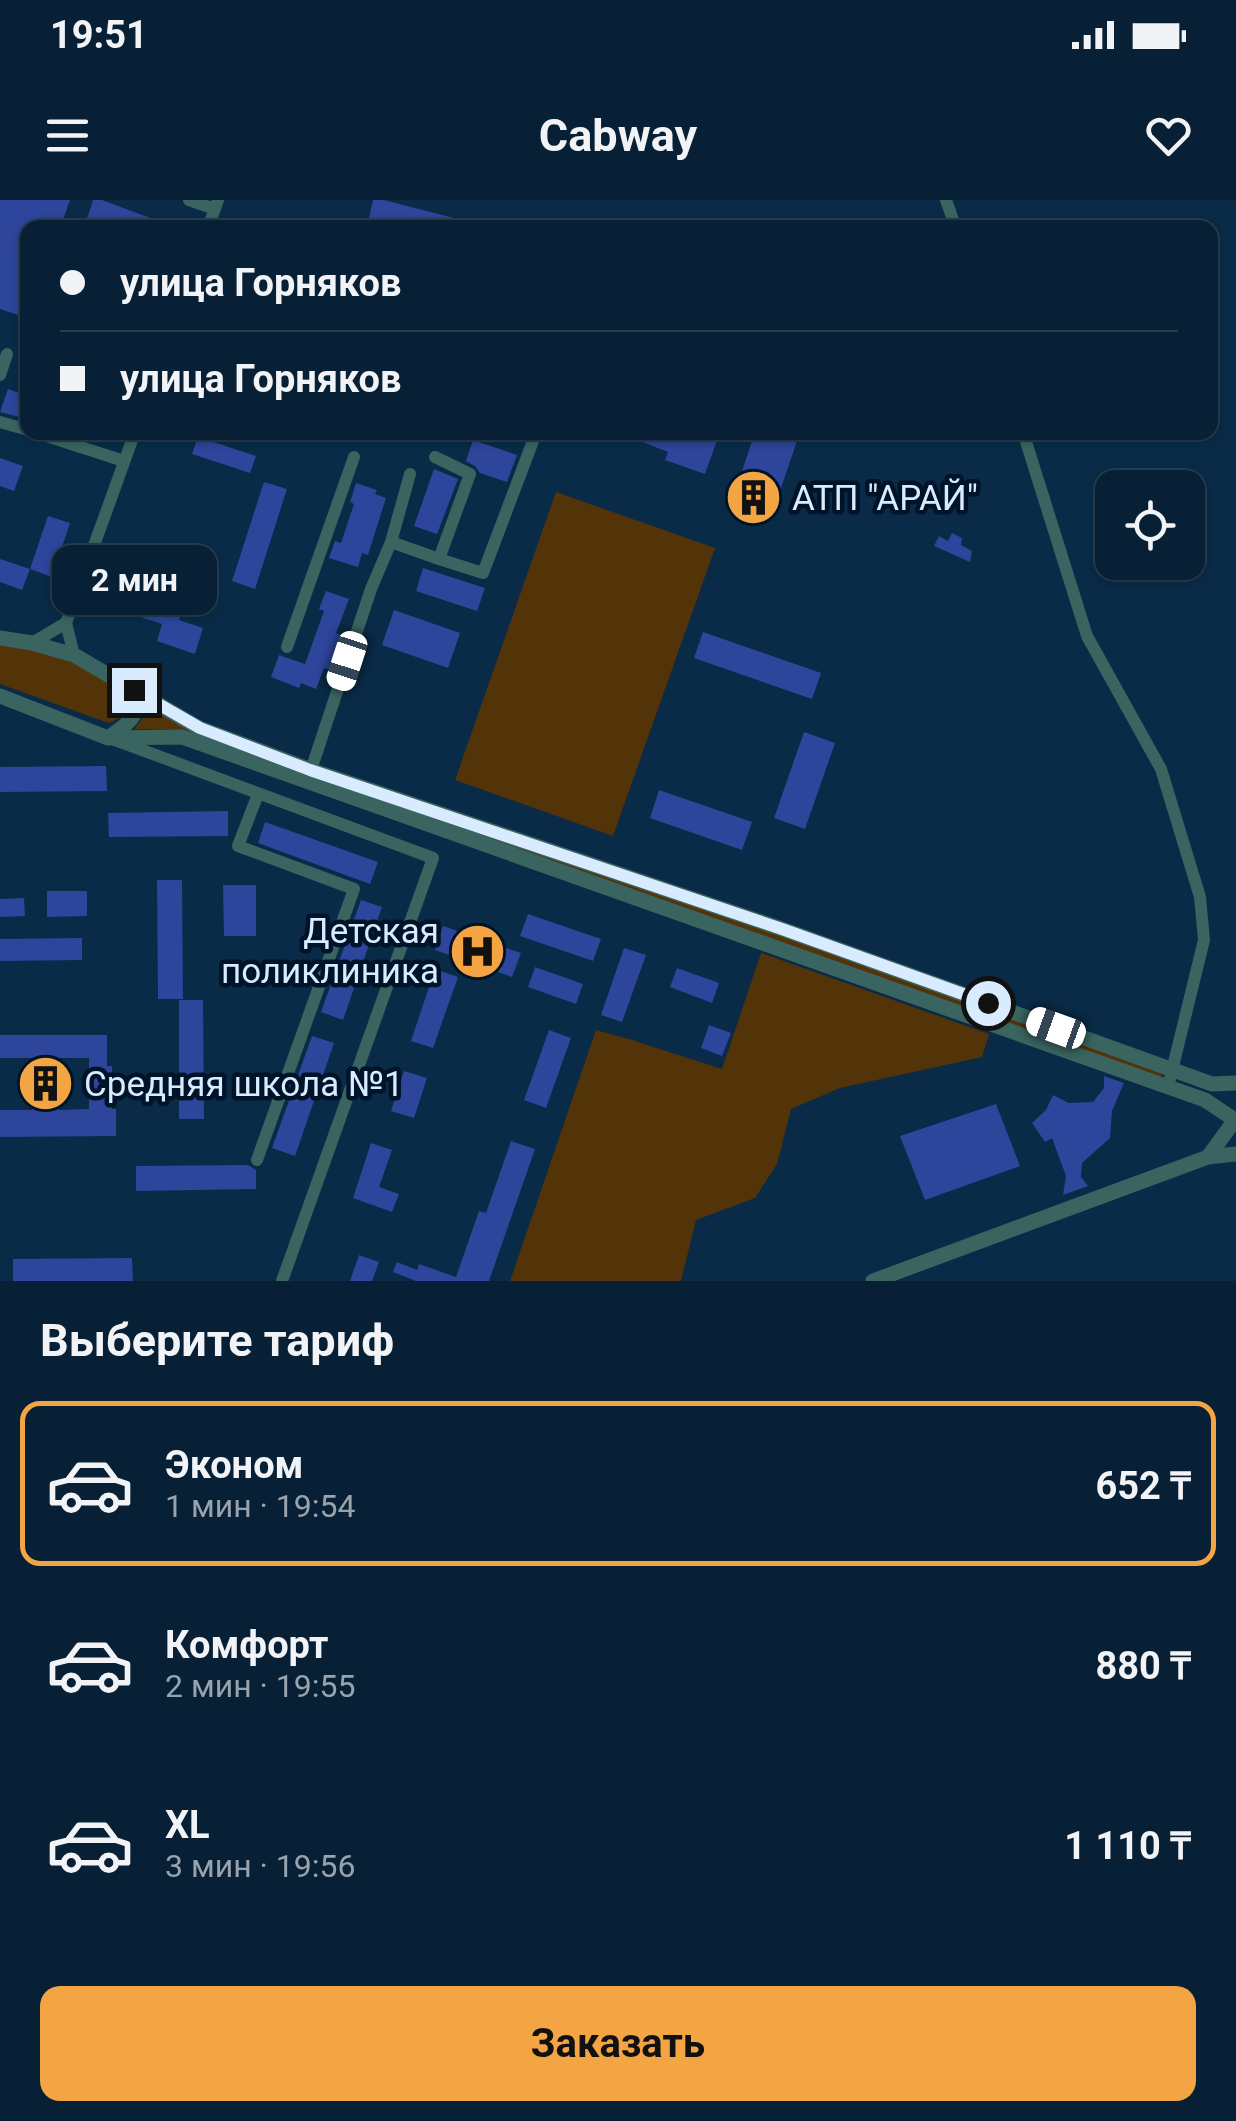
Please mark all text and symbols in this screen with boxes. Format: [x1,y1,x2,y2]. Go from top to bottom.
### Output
text: 19:51 [50,13,148,57]
icon: menu [40,108,95,163]
icon: heart [1141,108,1196,163]
text: Cabway [539,109,697,162]
text: улица Горняков [120,261,402,305]
text: улица Горняков [120,357,402,401]
building icon: АТП "АРАЙ" [723,468,783,528]
map controls [1095,470,1205,580]
button: locate [1095,470,1205,580]
place label: АТП "АРАЙ" [792,478,978,519]
callout: 2 мин [52,545,216,615]
text: 2 мин [91,561,178,599]
car [323,628,371,694]
route end [112,668,157,713]
place label: Детская поликлиника [221,911,439,992]
hospital icon: Детская поликлиника [448,921,508,981]
route start [966,981,1011,1026]
car [1023,1004,1089,1052]
building icon: Средняя школа №1 [15,1054,75,1114]
place label: Средняя школа №1 [84,1064,404,1105]
text: Выберите тариф [40,1314,394,1367]
icon: car [45,1439,135,1529]
text: Эконом [165,1443,303,1487]
text: 652 ₸ [1095,1464,1191,1508]
text: 1 мин · 19:54 [165,1487,356,1525]
icon: car [45,1619,135,1709]
text: Комфорт [165,1623,328,1667]
text: 880 ₸ [1095,1644,1191,1688]
text: 2 мин · 19:55 [165,1667,356,1705]
icon: car [45,1799,135,1889]
text: XL [165,1803,210,1847]
text: 1 110 ₸ [1064,1824,1191,1868]
text: 3 мин · 19:56 [165,1847,356,1885]
button: Заказать [40,1986,1196,2101]

